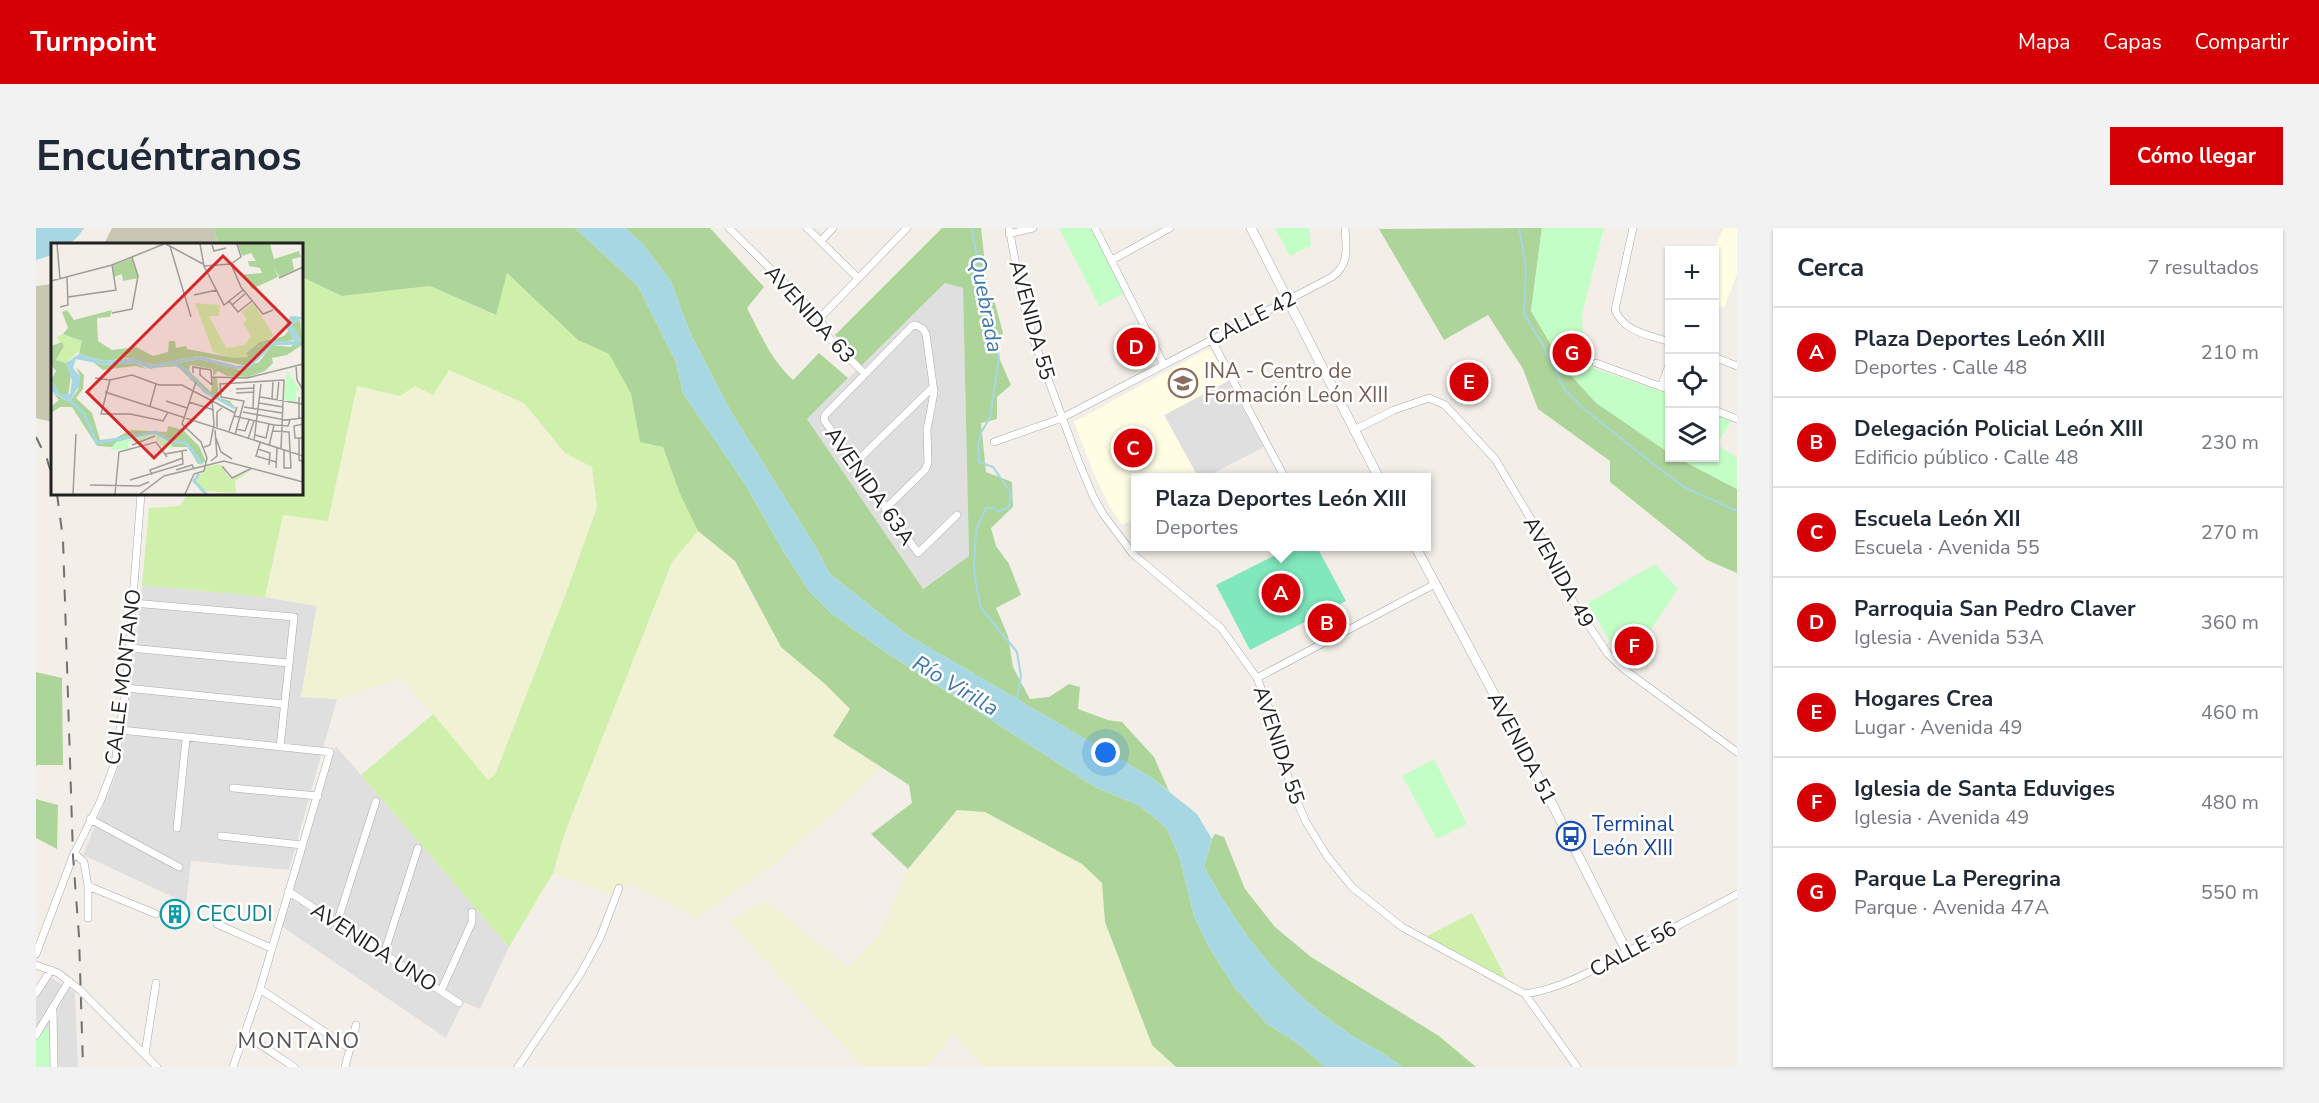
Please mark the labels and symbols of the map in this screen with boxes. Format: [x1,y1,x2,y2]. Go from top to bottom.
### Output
inset map [51,243,303,495]
water label: Quebrada [962,253,1010,355]
street label: AVENIDA 55 [1003,257,1061,383]
street label: AVENIDA 63 [758,259,862,369]
street label: CALLE 42 [1203,284,1301,352]
pin: D [1116,324,1156,370]
pin: G [1552,330,1592,376]
place label: INA - Centro de Formación León XIII [1204,357,1388,409]
pin: E [1450,360,1488,404]
school or university icon: INA - Centro de Formación León XIII [1167,367,1199,399]
street label: AVENIDA 63A [819,421,921,551]
pin: C [1114,426,1152,470]
street label: AVENIDA 49 [1517,511,1601,633]
pin: A [1262,570,1300,616]
street label: CALLE MONTANO [98,587,148,767]
pin: B [1308,600,1346,646]
pin: F [1614,624,1654,668]
water label: Río Virilla [907,648,1004,723]
street label: AVENIDA 55 [1247,682,1311,808]
street label: AVENIDA 51 [1481,687,1563,809]
your location [1091,738,1120,767]
place label: Terminal León XIII [1592,810,1675,862]
bus stop icon: Terminal León XIII [1555,820,1587,852]
street label: AVENIDA UNO [306,896,442,998]
building icon: CECUDI [159,898,191,930]
place label: CECUDI [196,900,273,928]
street label: CALLE 56 [1585,914,1681,984]
district label: MONTANO [237,1026,361,1056]

